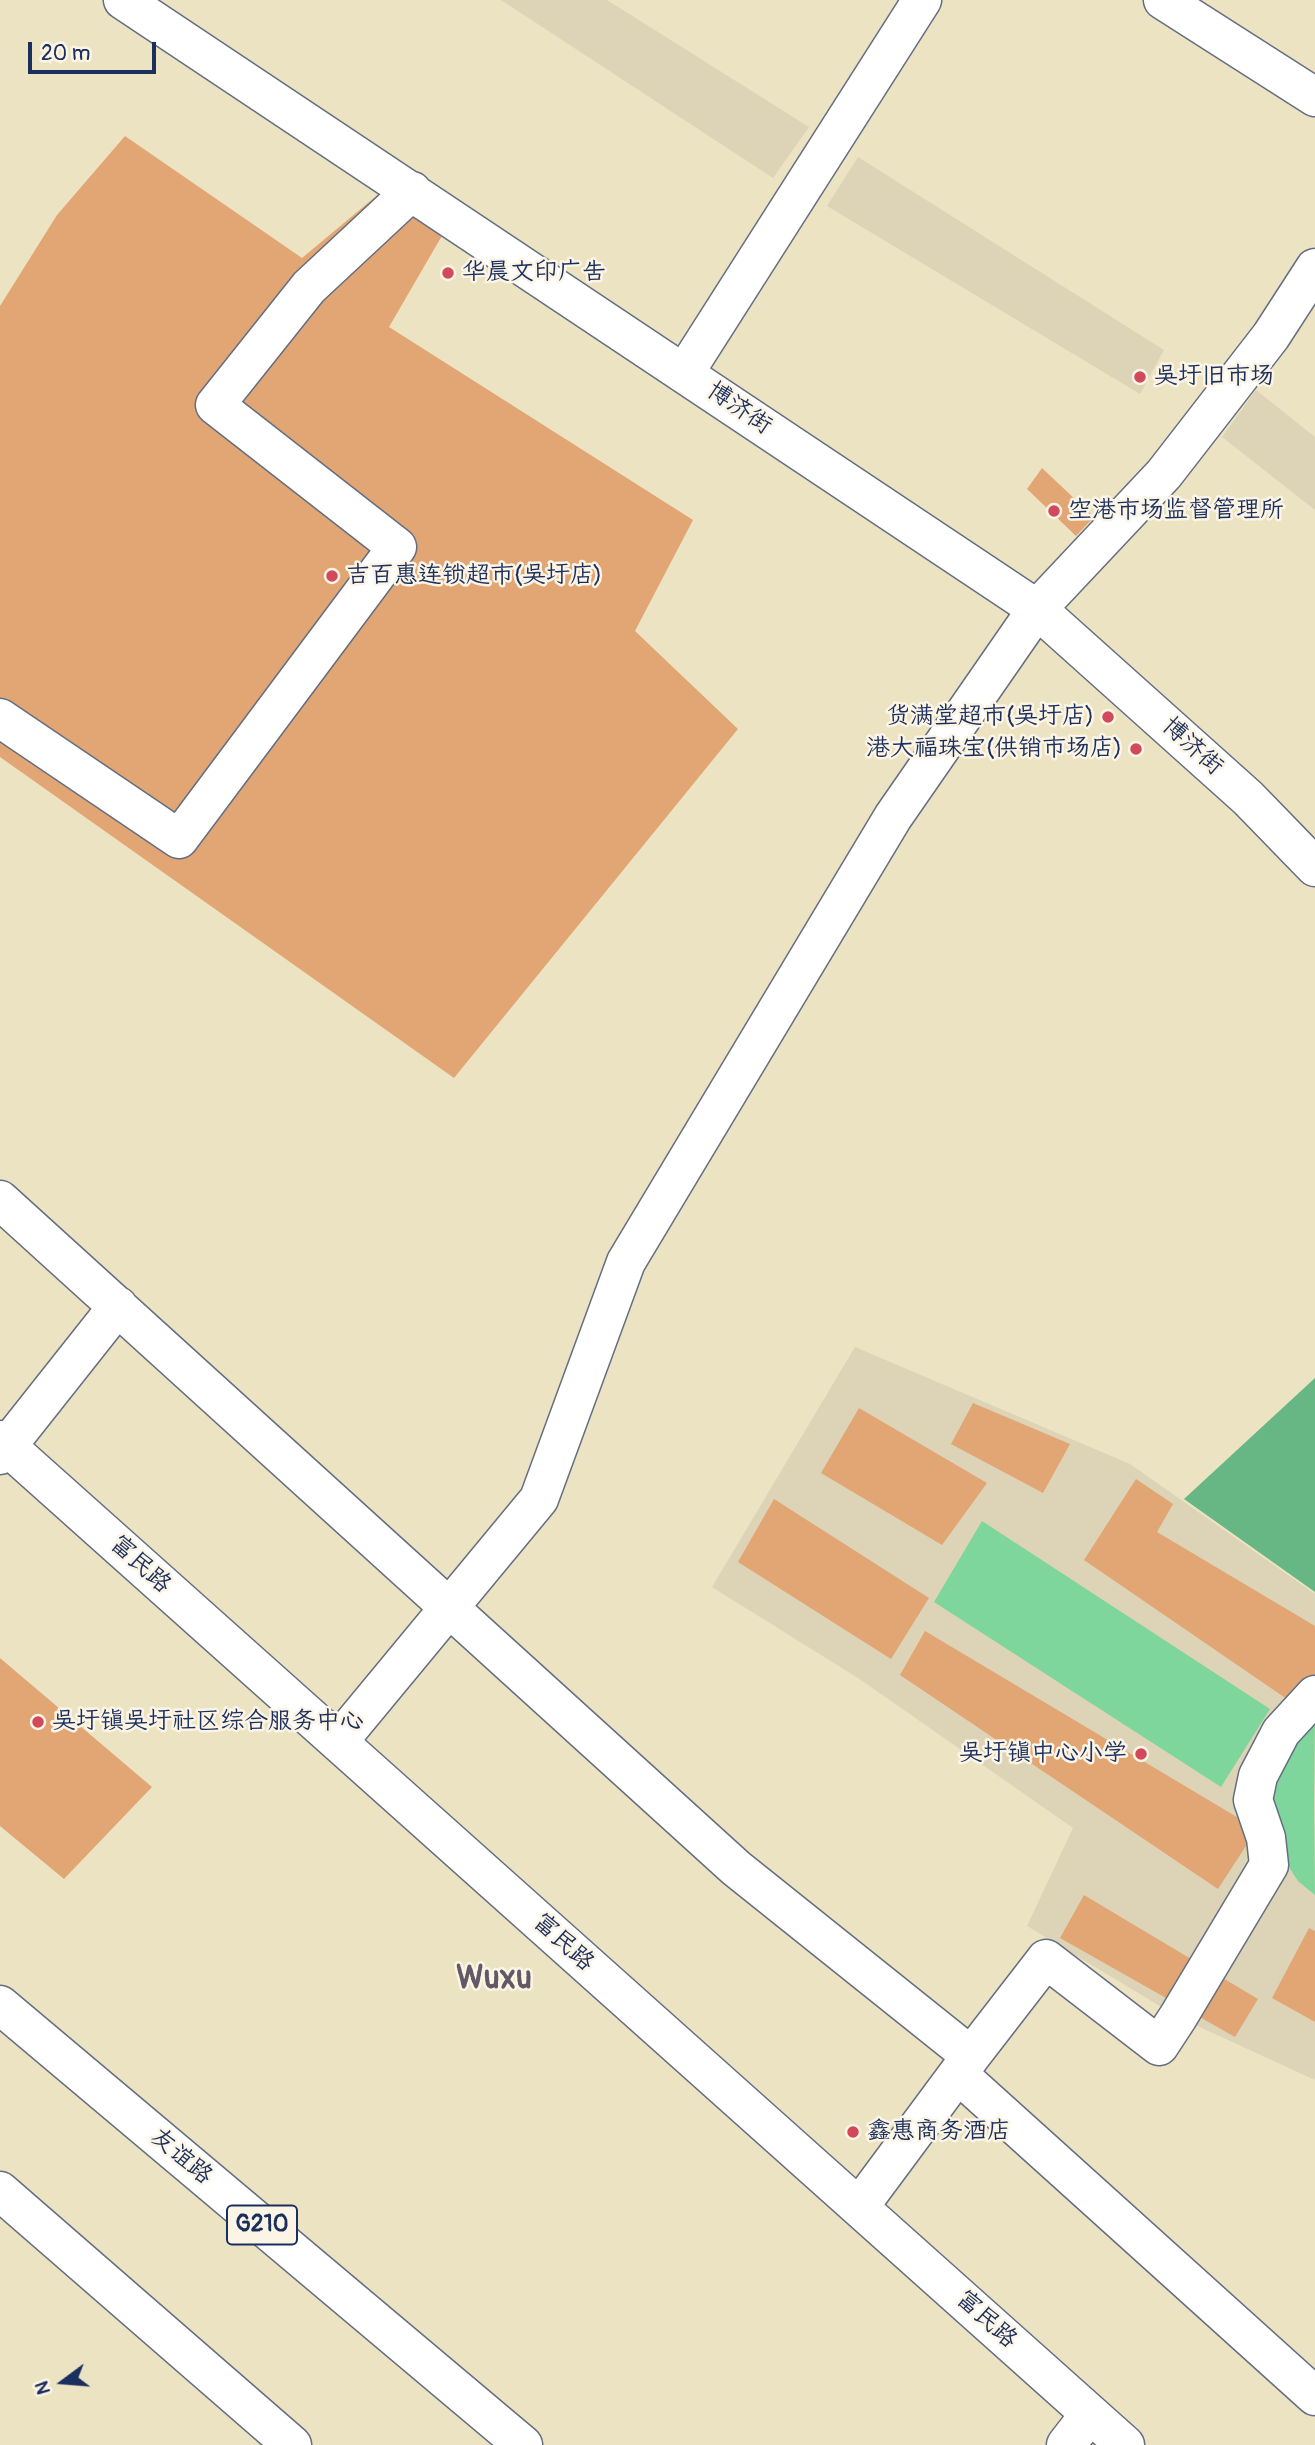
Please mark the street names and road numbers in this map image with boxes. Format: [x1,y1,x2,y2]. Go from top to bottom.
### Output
street label: 博济街 [701,377,777,441]
street label: 博济街 [1156,712,1228,782]
street label: 富民路 [104,1530,176,1600]
street label: 富民路 [527,1908,599,1978]
street label: 友谊路 [144,2123,218,2191]
road number: G210 [227,2206,297,2244]
street label: 富民路 [950,2285,1022,2355]

